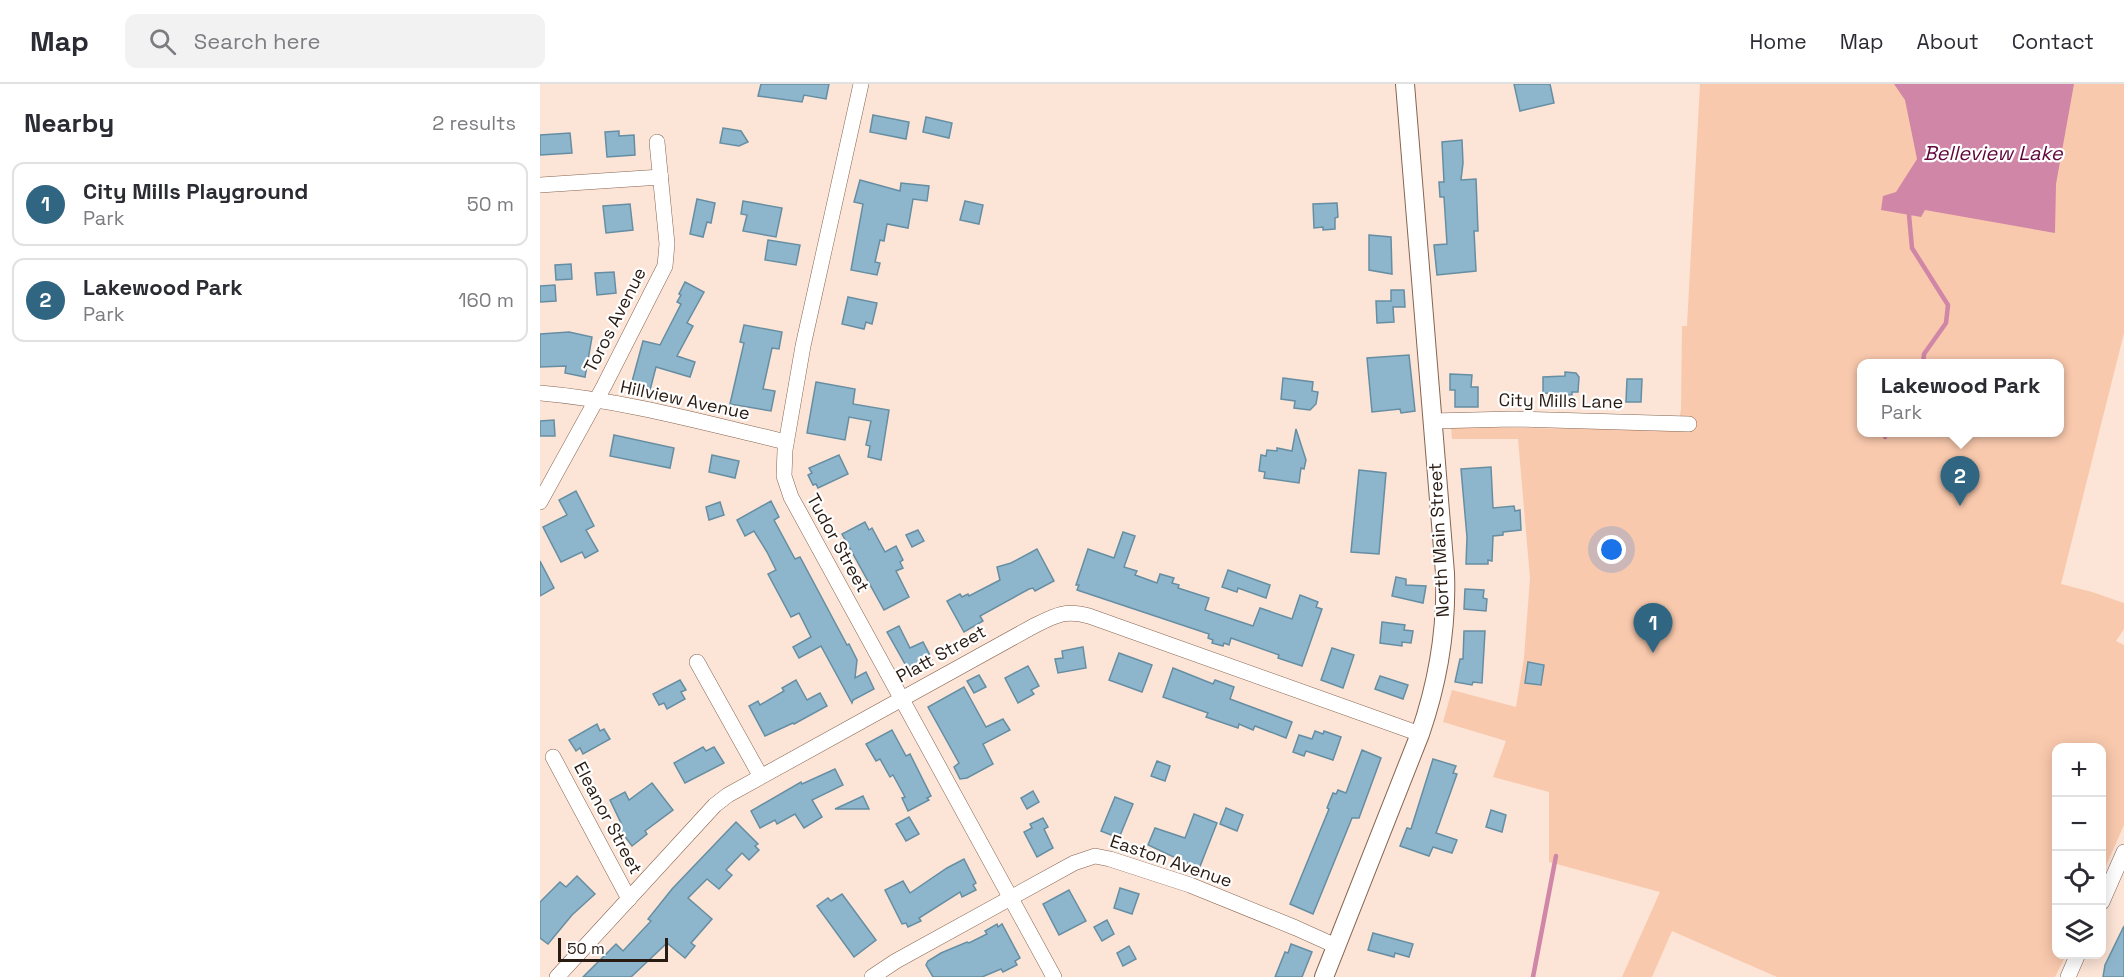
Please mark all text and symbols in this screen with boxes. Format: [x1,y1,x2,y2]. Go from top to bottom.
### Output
search box [125,14,545,68]
text: Map [30,23,89,59]
icon: search [146,25,179,58]
text: Search here [194,27,321,55]
text: Home [1749,28,1807,55]
text: Map [1840,28,1884,55]
text: About [1917,28,1979,55]
text: Contact [2012,28,2094,55]
text: Nearby [24,106,114,140]
text: 2 results [432,110,516,136]
water label: Belleview Lake [1923,140,2064,166]
text: City Mills Playground [83,177,308,205]
text: 1 [41,191,50,217]
text: 50 m [467,191,514,217]
text: Park [83,205,125,231]
street label: Toros Avenue [578,263,651,376]
text: Lakewood Park [83,273,243,301]
text: 2 [40,287,51,313]
text: 160 m [458,287,514,313]
text: Park [83,301,125,327]
popup [1857,359,2064,437]
text: Lakewood Park [1881,371,2040,399]
street label: Hillview Avenue [618,375,752,424]
street label: City Mills Lane [1498,388,1624,413]
text: Park [1881,399,1922,425]
pin: 2 [1940,456,1980,506]
street label: North Main Street [1423,462,1454,618]
street label: Tudor Street [802,489,875,596]
your location [1597,535,1626,564]
pin: 1 [1634,604,1672,653]
street label: Platt Street [892,619,990,688]
map controls [2052,743,2106,959]
button: + [2052,743,2106,797]
street label: Eleanor Street [569,758,648,878]
button: − [2052,797,2106,851]
street label: Easton Avenue [1107,829,1235,892]
button: locate [2052,851,2106,905]
button: layers [2052,905,2106,959]
scale bar [558,935,668,962]
text: 50 m [567,938,605,959]

